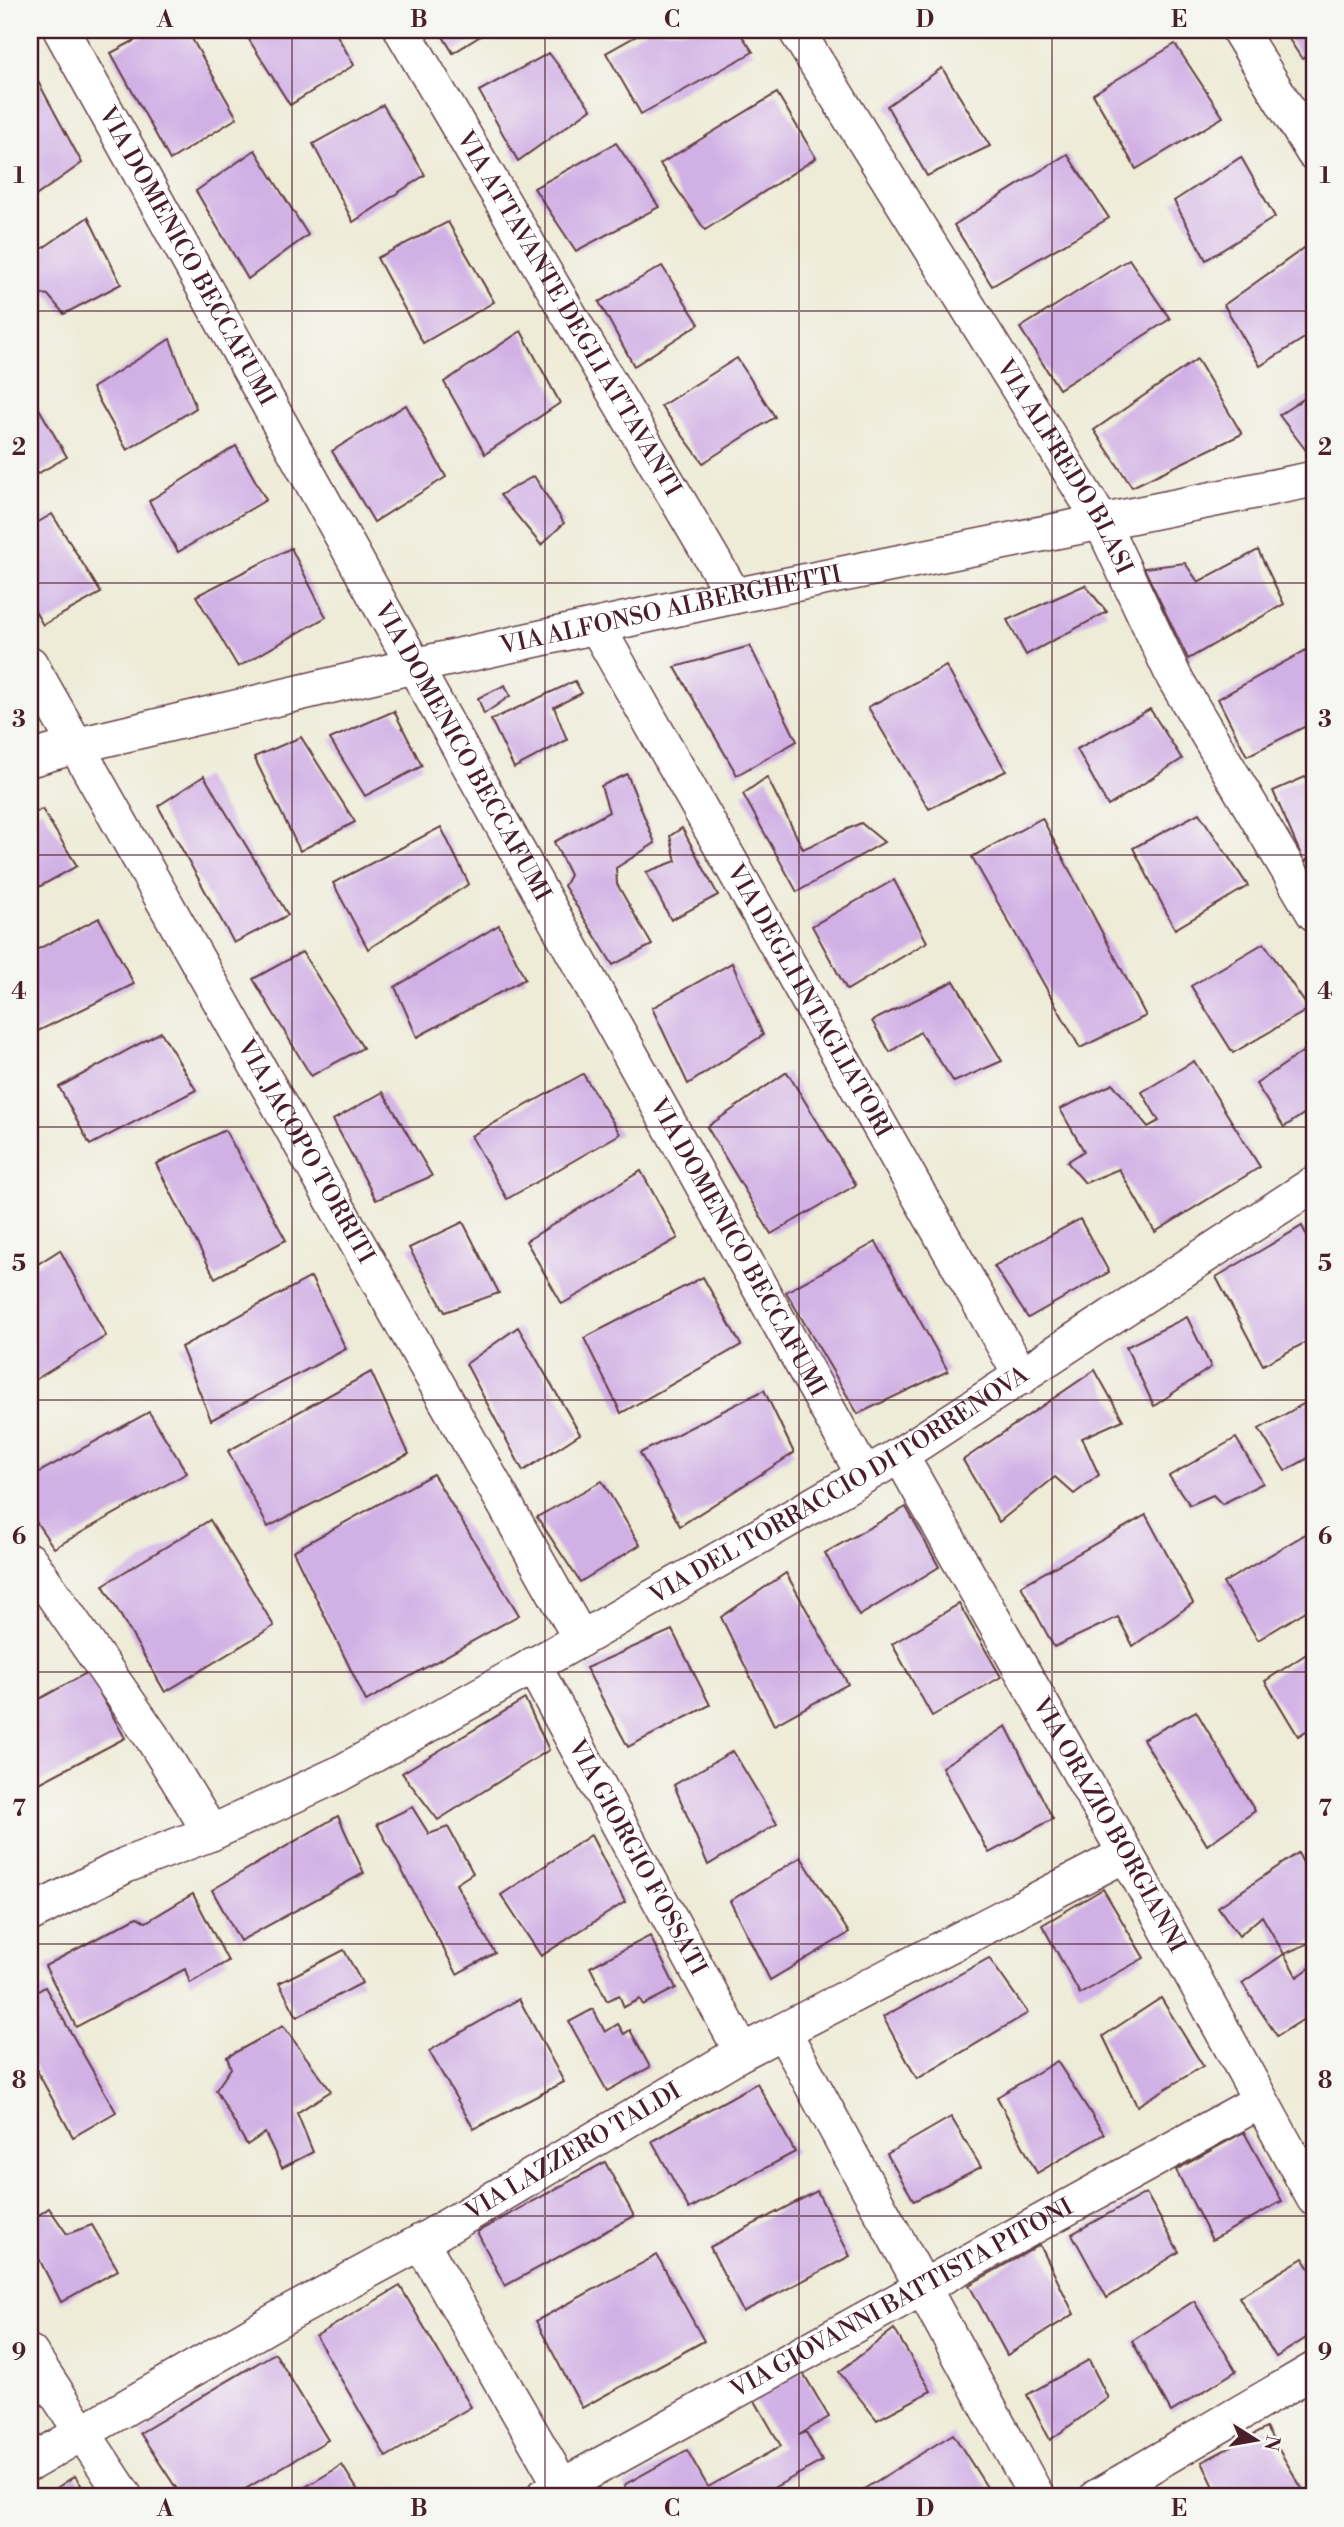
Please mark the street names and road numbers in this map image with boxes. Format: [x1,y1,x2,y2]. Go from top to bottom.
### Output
street label: VIA DOMENICO BECCAFUMI [91,101,282,411]
street label: VIA ATTAVANTE DEGLI ATTAVANTI [449,125,687,502]
street label: VIA ALFREDO BLASI [989,353,1139,579]
street label: VIA ALFONSO ALBERGHETTI [497,560,844,662]
street label: VIA DOMENICO BECCAFUMI [367,597,557,907]
street label: VIA DEGLI INTAGLIATORI [719,858,898,1143]
street label: VIA JACOPO TORRITI [230,1033,381,1269]
street label: VIA DOMENICO BECCAFUMI [642,1092,833,1402]
street label: VIA DEL TORRACCIO DI TORRENOVA [644,1360,1035,1612]
street label: VIA ORAZIO BORGIANNI [1025,1691,1192,1958]
street label: VIA GIORGIO FOSSATI [561,1734,713,1981]
street label: VIA LAZZERO TALDI [459,2077,686,2228]
street label: VIA GIOVANNI BATTISTA PITONI [725,2192,1078,2406]

